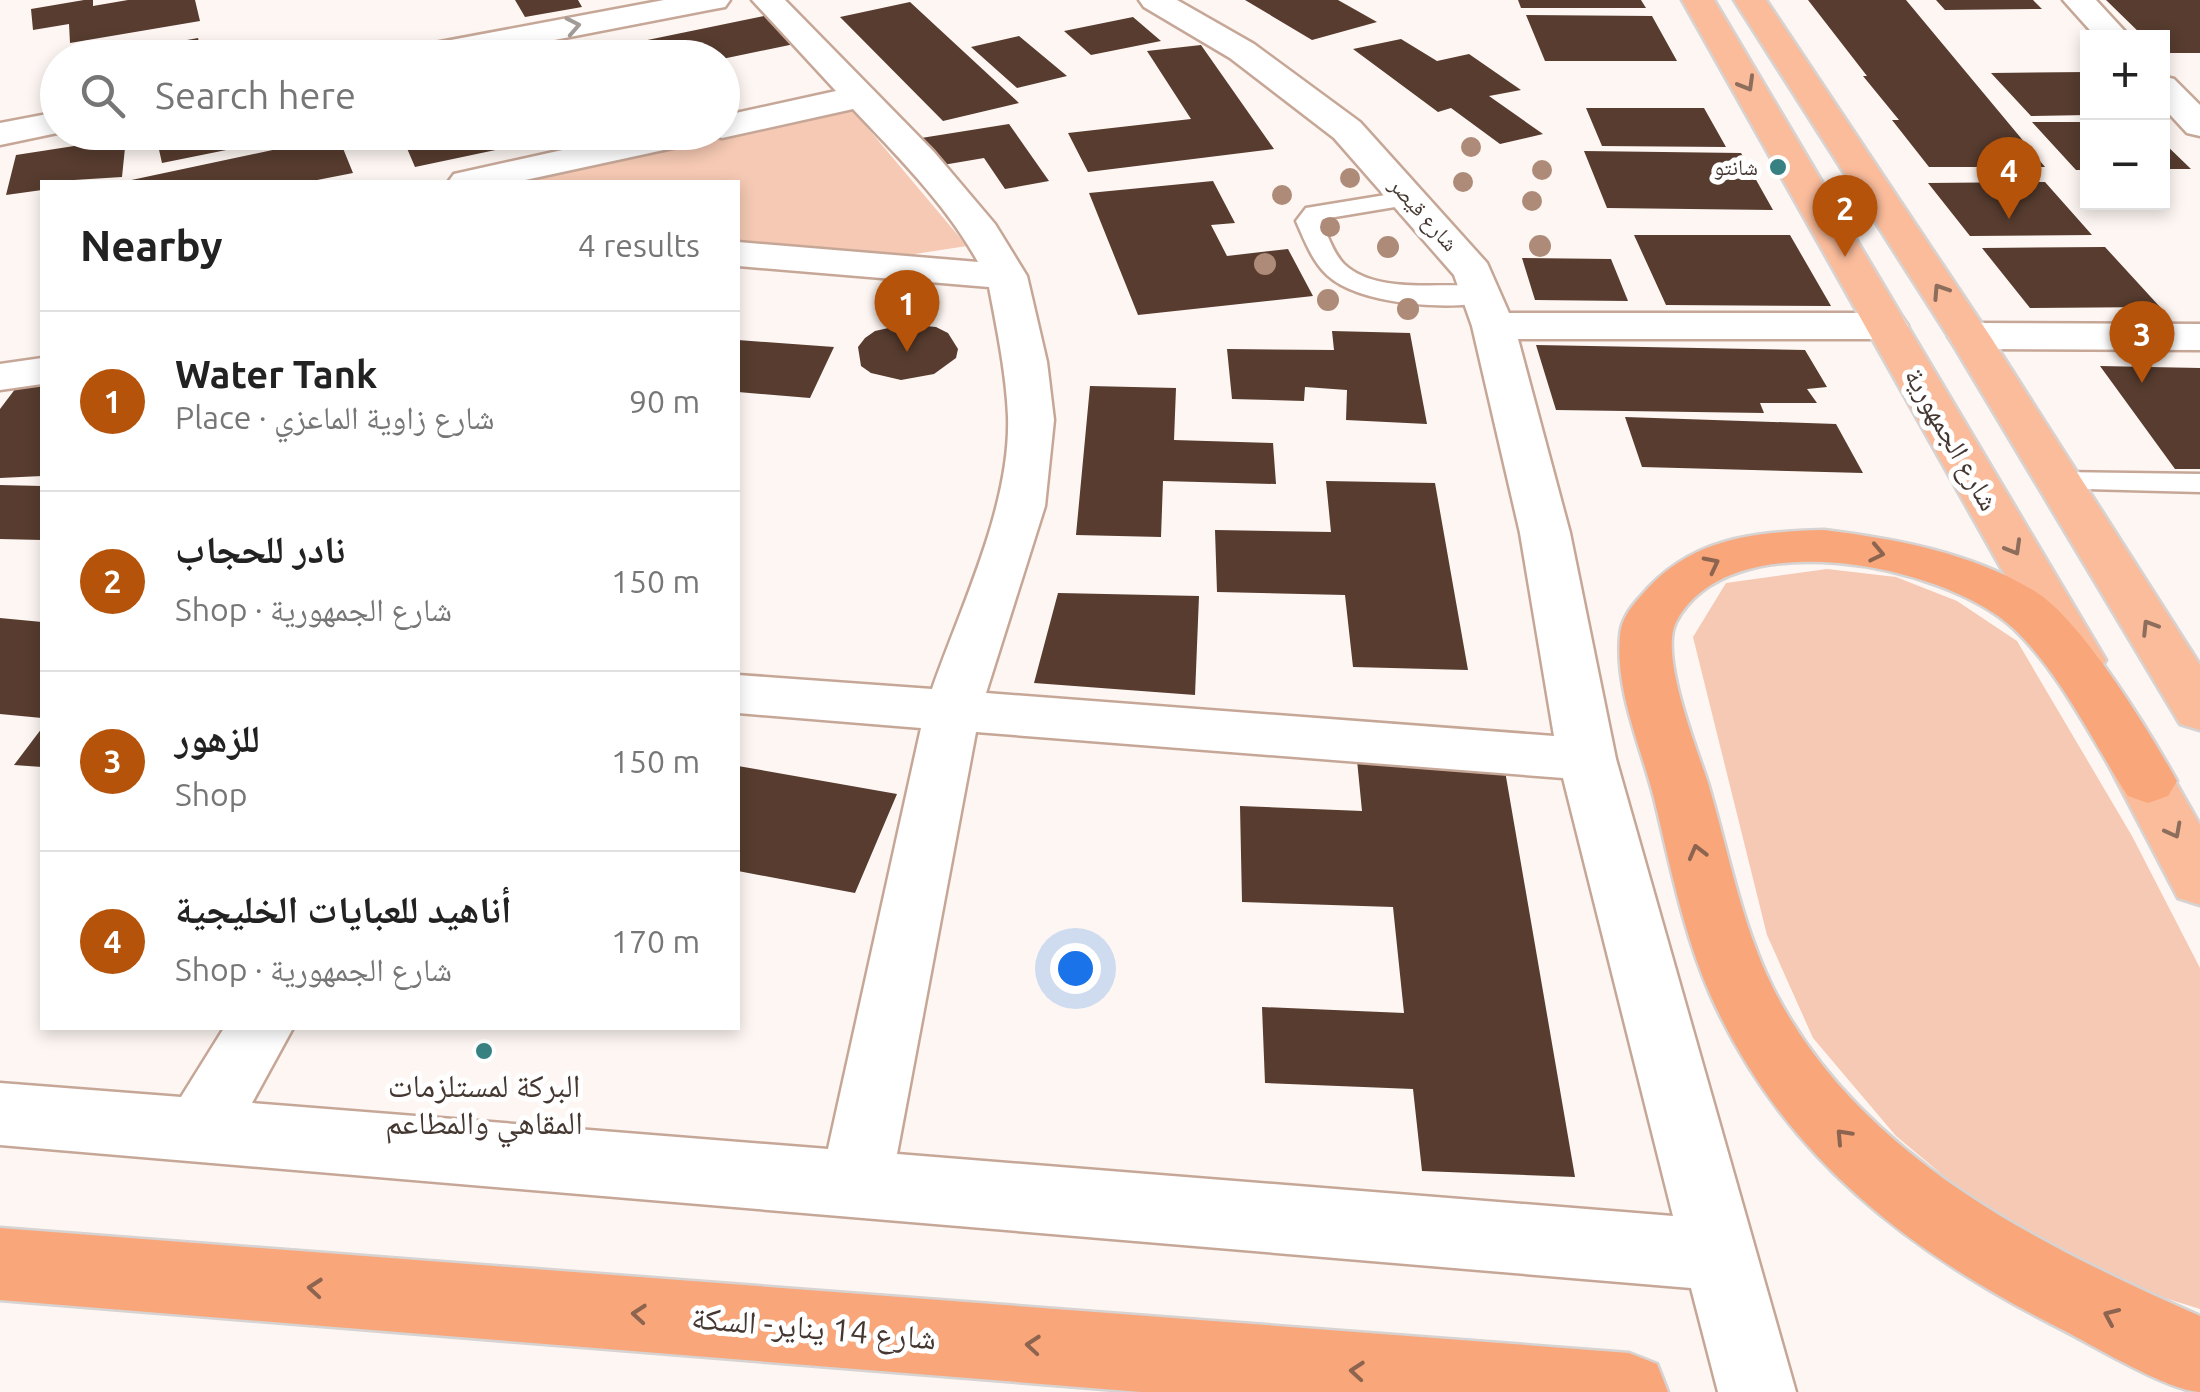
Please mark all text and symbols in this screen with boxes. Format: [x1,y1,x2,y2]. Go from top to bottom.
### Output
one-way arrow [564,17,581,38]
map controls [2080,30,2170,210]
button: + [2080,30,2170,120]
search box [40,40,740,150]
icon: search [75,68,130,123]
text: Search here [155,74,356,116]
one-way arrow [1735,74,1754,92]
button: − [2080,120,2170,210]
pin: 4 [1976,136,2042,219]
place label: شانتو [1714,154,1758,180]
marker: شانتو [1767,156,1789,178]
street label: شارع قيصر [1383,171,1464,257]
pin: 2 [1812,174,1878,257]
text: Nearby [80,222,223,269]
text: 4 results [578,227,700,263]
pin: 1 [874,270,940,352]
one-way arrow [1934,284,1953,302]
pin: 3 [2110,300,2174,383]
text: Water Tank [175,353,377,395]
street label: شارع الجمهورية [1897,362,2006,517]
text: 1 [103,383,122,419]
text: 90 m [629,383,700,419]
text: Place · شارع زاوية الماعزي [175,399,494,435]
text: نادر للحجاب [175,528,345,570]
one-way arrow [2002,537,2021,555]
one-way arrow [1868,541,1885,562]
one-way arrow [1701,557,1720,576]
text: 2 [103,563,122,599]
text: 150 m [611,563,700,599]
text: Shop · شارع الجمهورية [175,591,452,627]
one-way arrow [2142,620,2161,638]
text: للزهور [175,717,260,759]
text: 3 [103,743,122,779]
text: 150 m [611,743,700,779]
text: Shop [175,776,247,812]
one-way arrow [2162,820,2181,838]
one-way arrow [1688,844,1709,861]
text: أناهيد للعبايات الخليجية [175,888,512,930]
text: 4 [103,923,122,959]
text: 170 m [611,923,700,959]
your location [1050,943,1101,994]
text: Shop · شارع الجمهورية [175,951,452,987]
marker: البركة لمستلزمات المقاهي والمطاعم [473,1040,495,1062]
place label: البركة لمستلزمات المقاهي والمطاعم [385,1067,583,1148]
one-way arrow [1837,1129,1855,1148]
one-way arrow [307,1278,323,1300]
street label: شارع 14 يناير- السكة [690,1298,938,1359]
one-way arrow [631,1304,647,1325]
one-way arrow [2103,1308,2121,1328]
one-way arrow [1025,1335,1041,1356]
one-way arrow [1349,1360,1365,1382]

